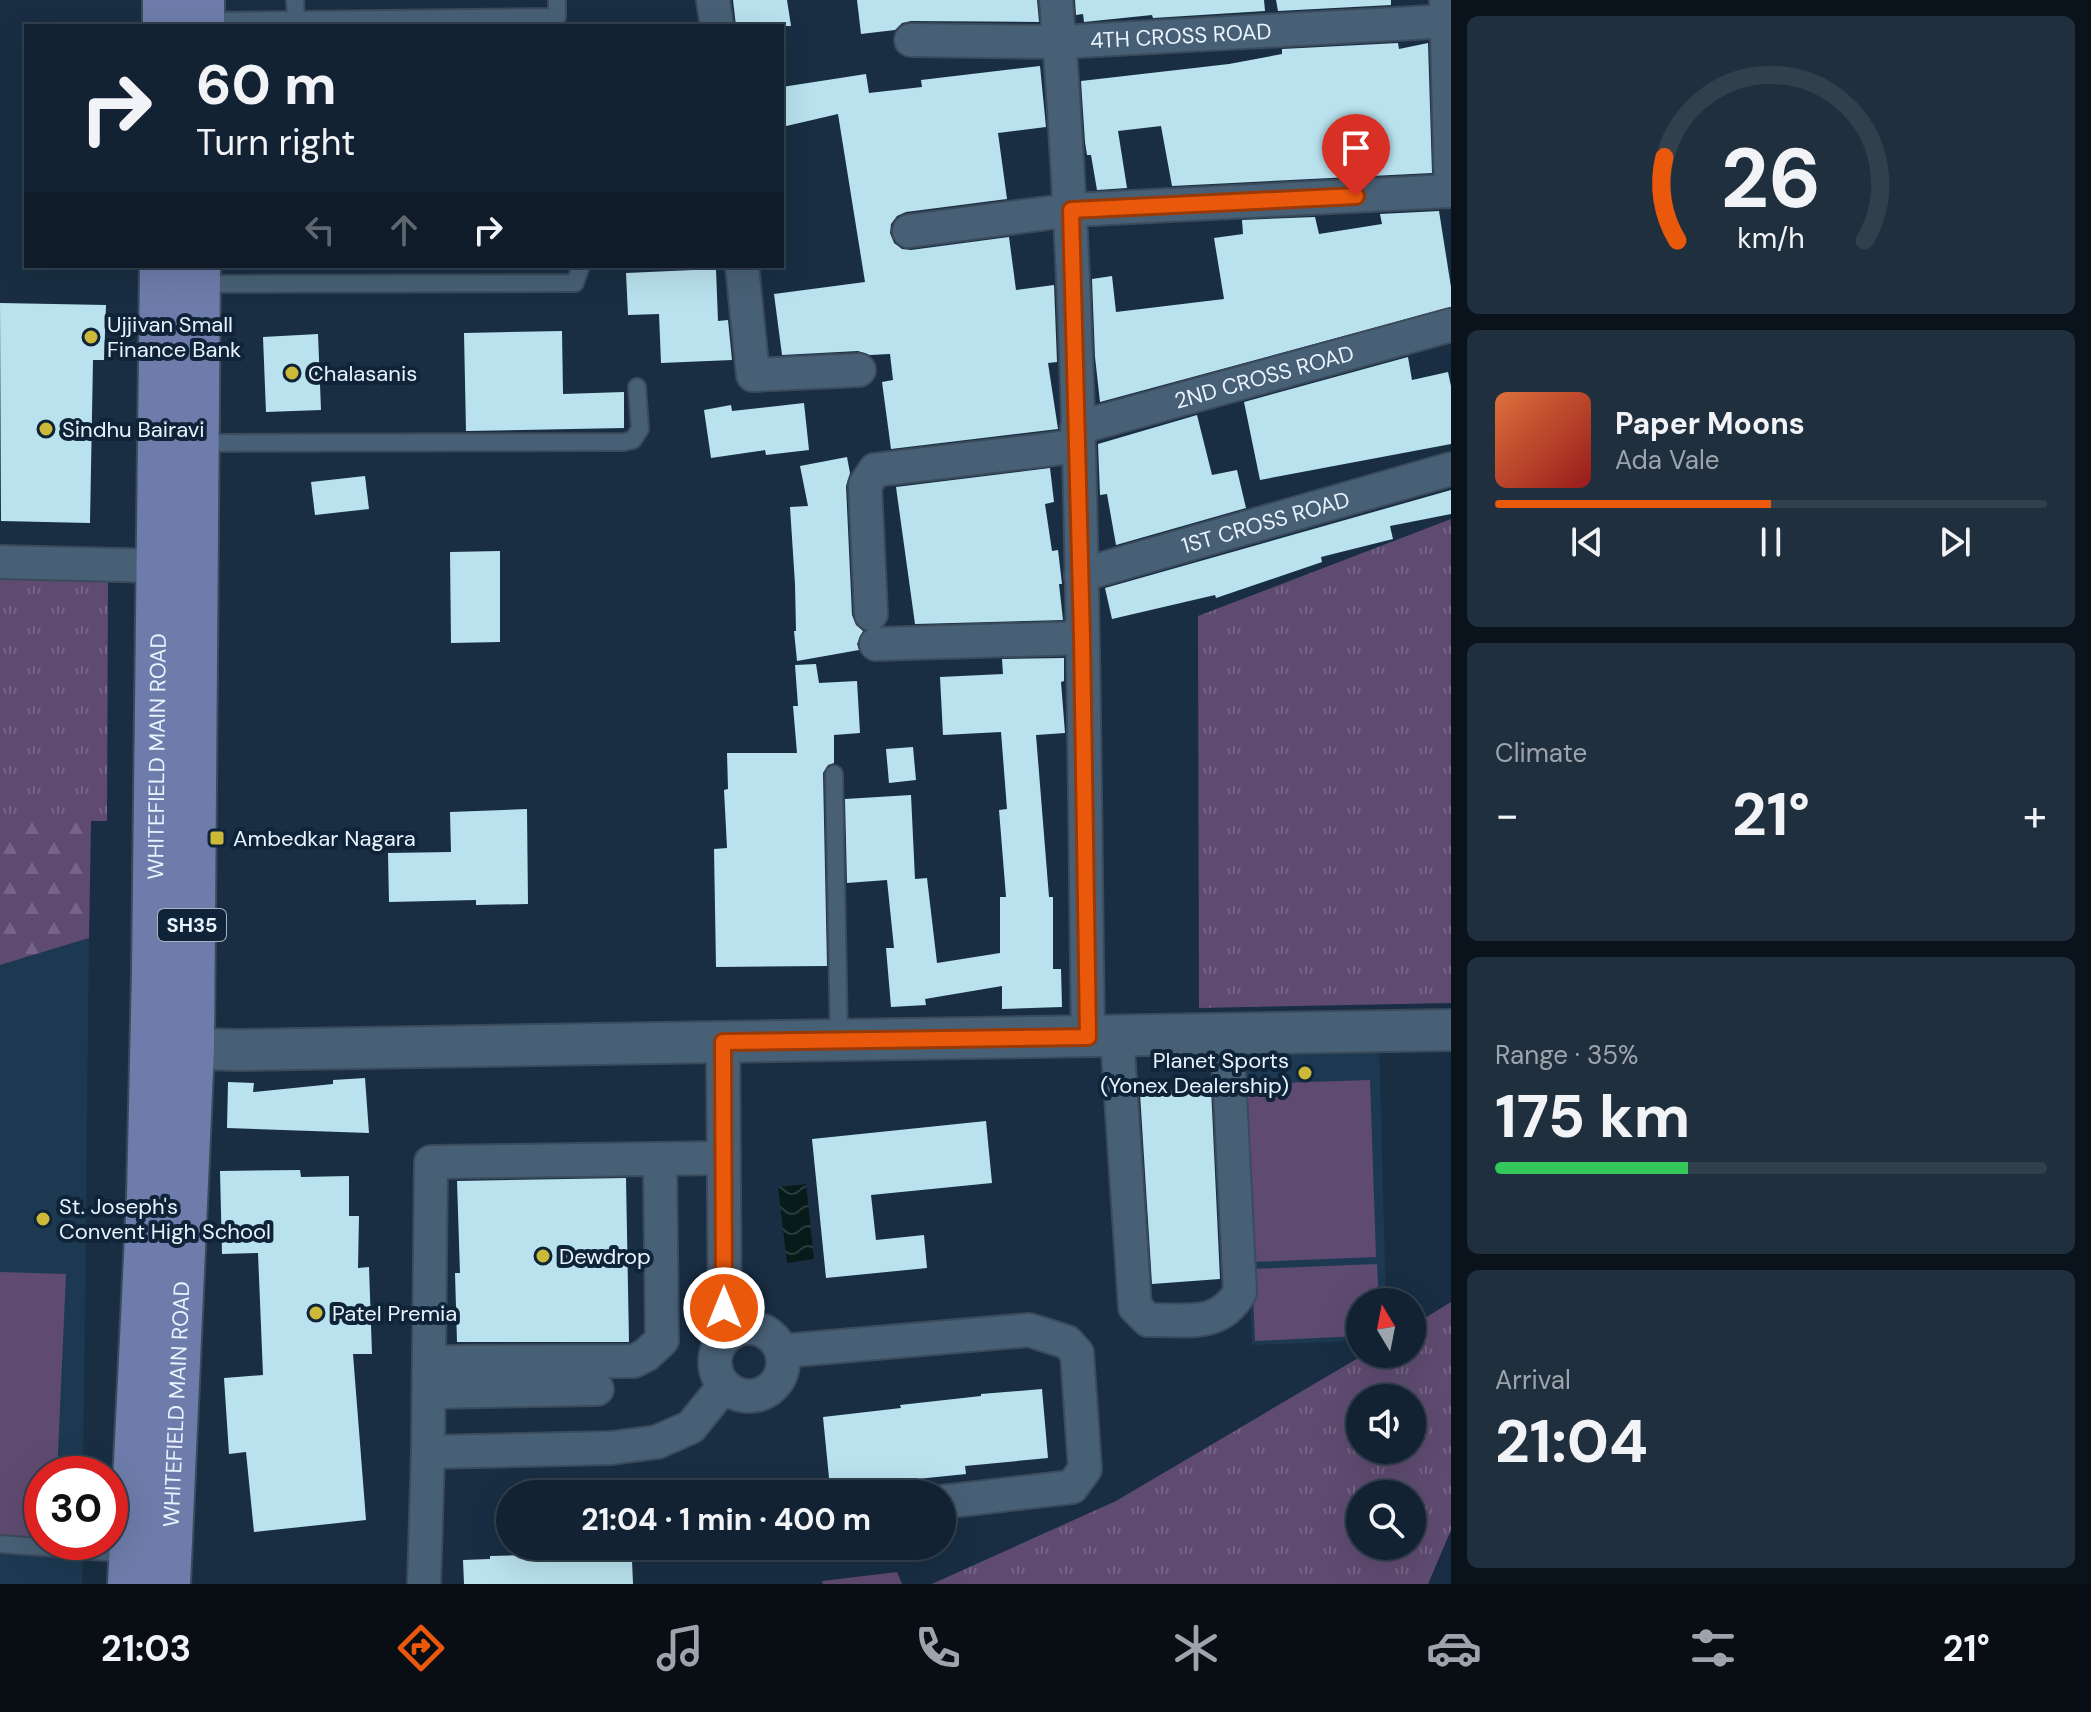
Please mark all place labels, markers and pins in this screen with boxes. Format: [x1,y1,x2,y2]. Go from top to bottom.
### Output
pin [1322,114,1390,196]
place label: Ujjivan Small Finance Bank [107,310,241,364]
marker: Ujjivan Small Finance Bank [82,328,100,346]
place label: Chalasanis [308,359,417,388]
marker: Chalasanis [283,364,301,382]
place label: Sindhu Bairavi [62,415,205,444]
marker: Sindhu Bairavi [37,420,55,438]
place label: Ambedkar Nagara [233,824,416,853]
marker: Ambedkar Nagara [208,829,226,847]
place label: Planet Sports (Yonex Dealership) [1100,1046,1289,1100]
marker: Planet Sports (Yonex Dealership) [1296,1064,1314,1082]
place label: St. Joseph's Convent High School [59,1192,271,1246]
marker: St. Joseph's Convent High School [34,1210,52,1228]
place label: Dewdrop [559,1242,651,1271]
marker: Dewdrop [534,1247,552,1265]
place label: Patel Premia [332,1299,457,1328]
marker: Patel Premia [307,1304,325,1322]

